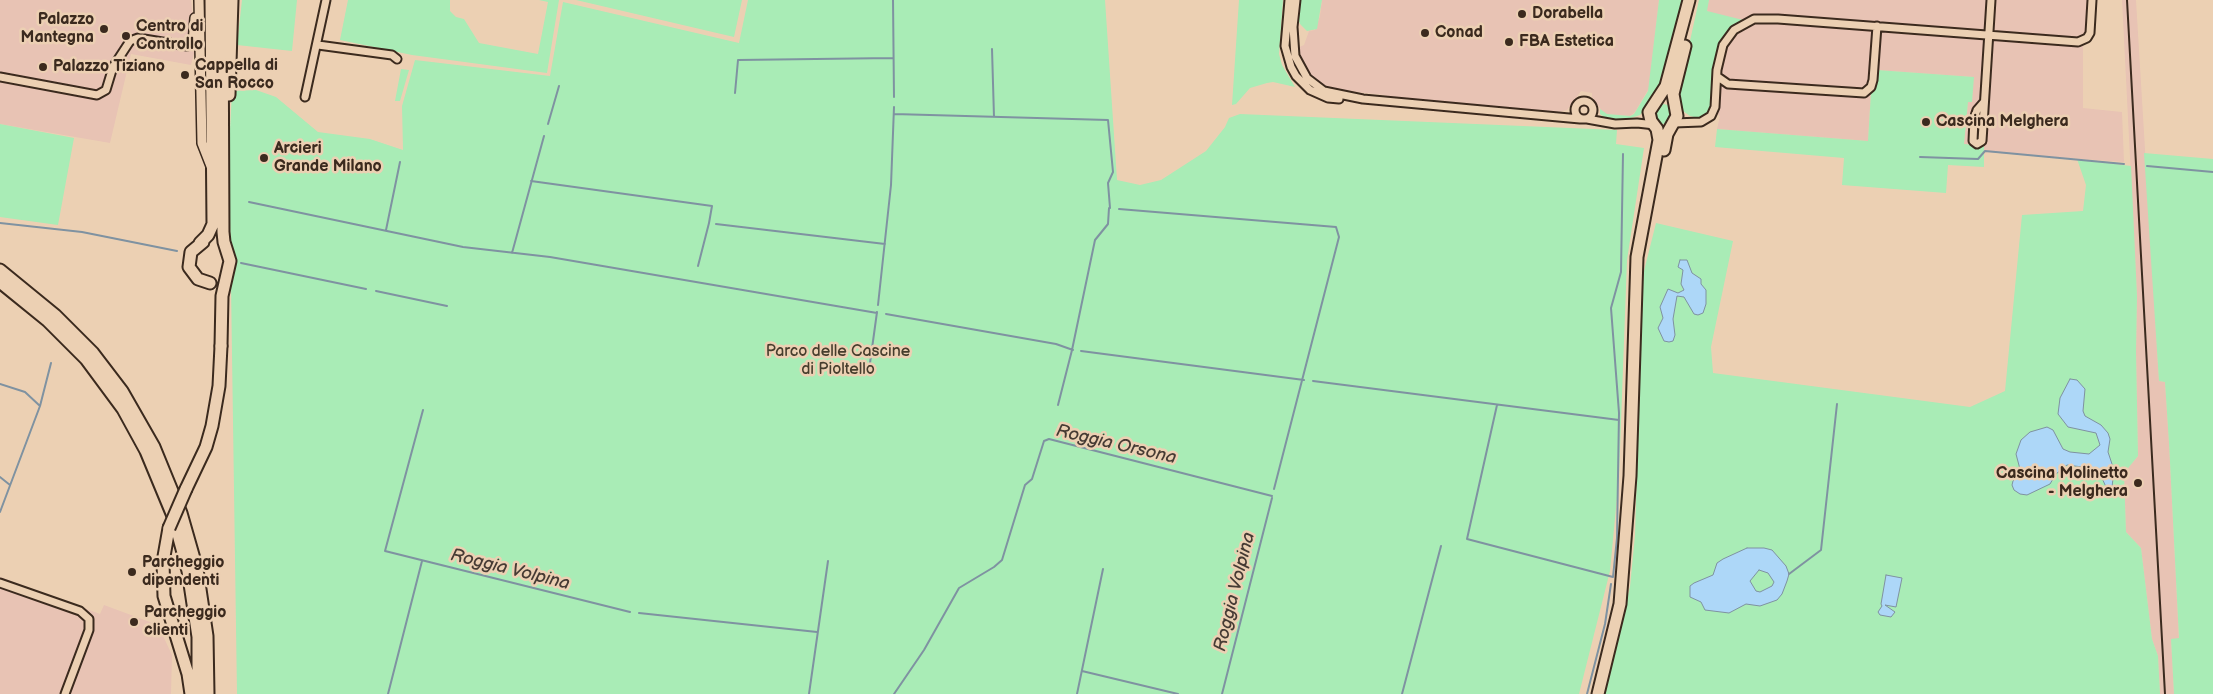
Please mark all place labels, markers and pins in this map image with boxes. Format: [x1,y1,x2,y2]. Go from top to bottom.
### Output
place label: Dorabella [1532,4,1603,24]
marker: Dorabella [1516,8,1528,20]
place label: Palazzo Mantegna [21,10,94,48]
place label: Centro di Controllo [136,17,204,55]
marker: Palazzo Mantegna [98,23,110,35]
place label: Conad [1435,23,1483,43]
marker: Conad [1419,27,1431,39]
marker: Centro di Controllo [120,30,132,42]
place label: FBA Estetica [1519,32,1614,52]
marker: FBA Estetica [1503,36,1515,48]
place label: Cappella di San Rocco [195,56,278,94]
place label: Palazzo Tiziano [53,57,165,77]
marker: Palazzo Tiziano [37,61,49,73]
marker: Cappella di San Rocco [179,69,191,81]
place label: Cascina Melghera [1936,112,2069,132]
marker: Cascina Melghera [1920,116,1932,128]
place label: Arcieri Grande Milano [274,139,382,177]
marker: Arcieri Grande Milano [258,152,270,164]
place label: Cascina Molinetto - Melghera [1996,464,2128,502]
marker: Cascina Molinetto - Melghera [2132,477,2144,489]
place label: Parcheggio dipendenti [142,553,224,591]
marker: Parcheggio dipendenti [126,566,138,578]
place label: Parcheggio clienti [144,603,226,641]
marker: Parcheggio clienti [128,616,140,628]

